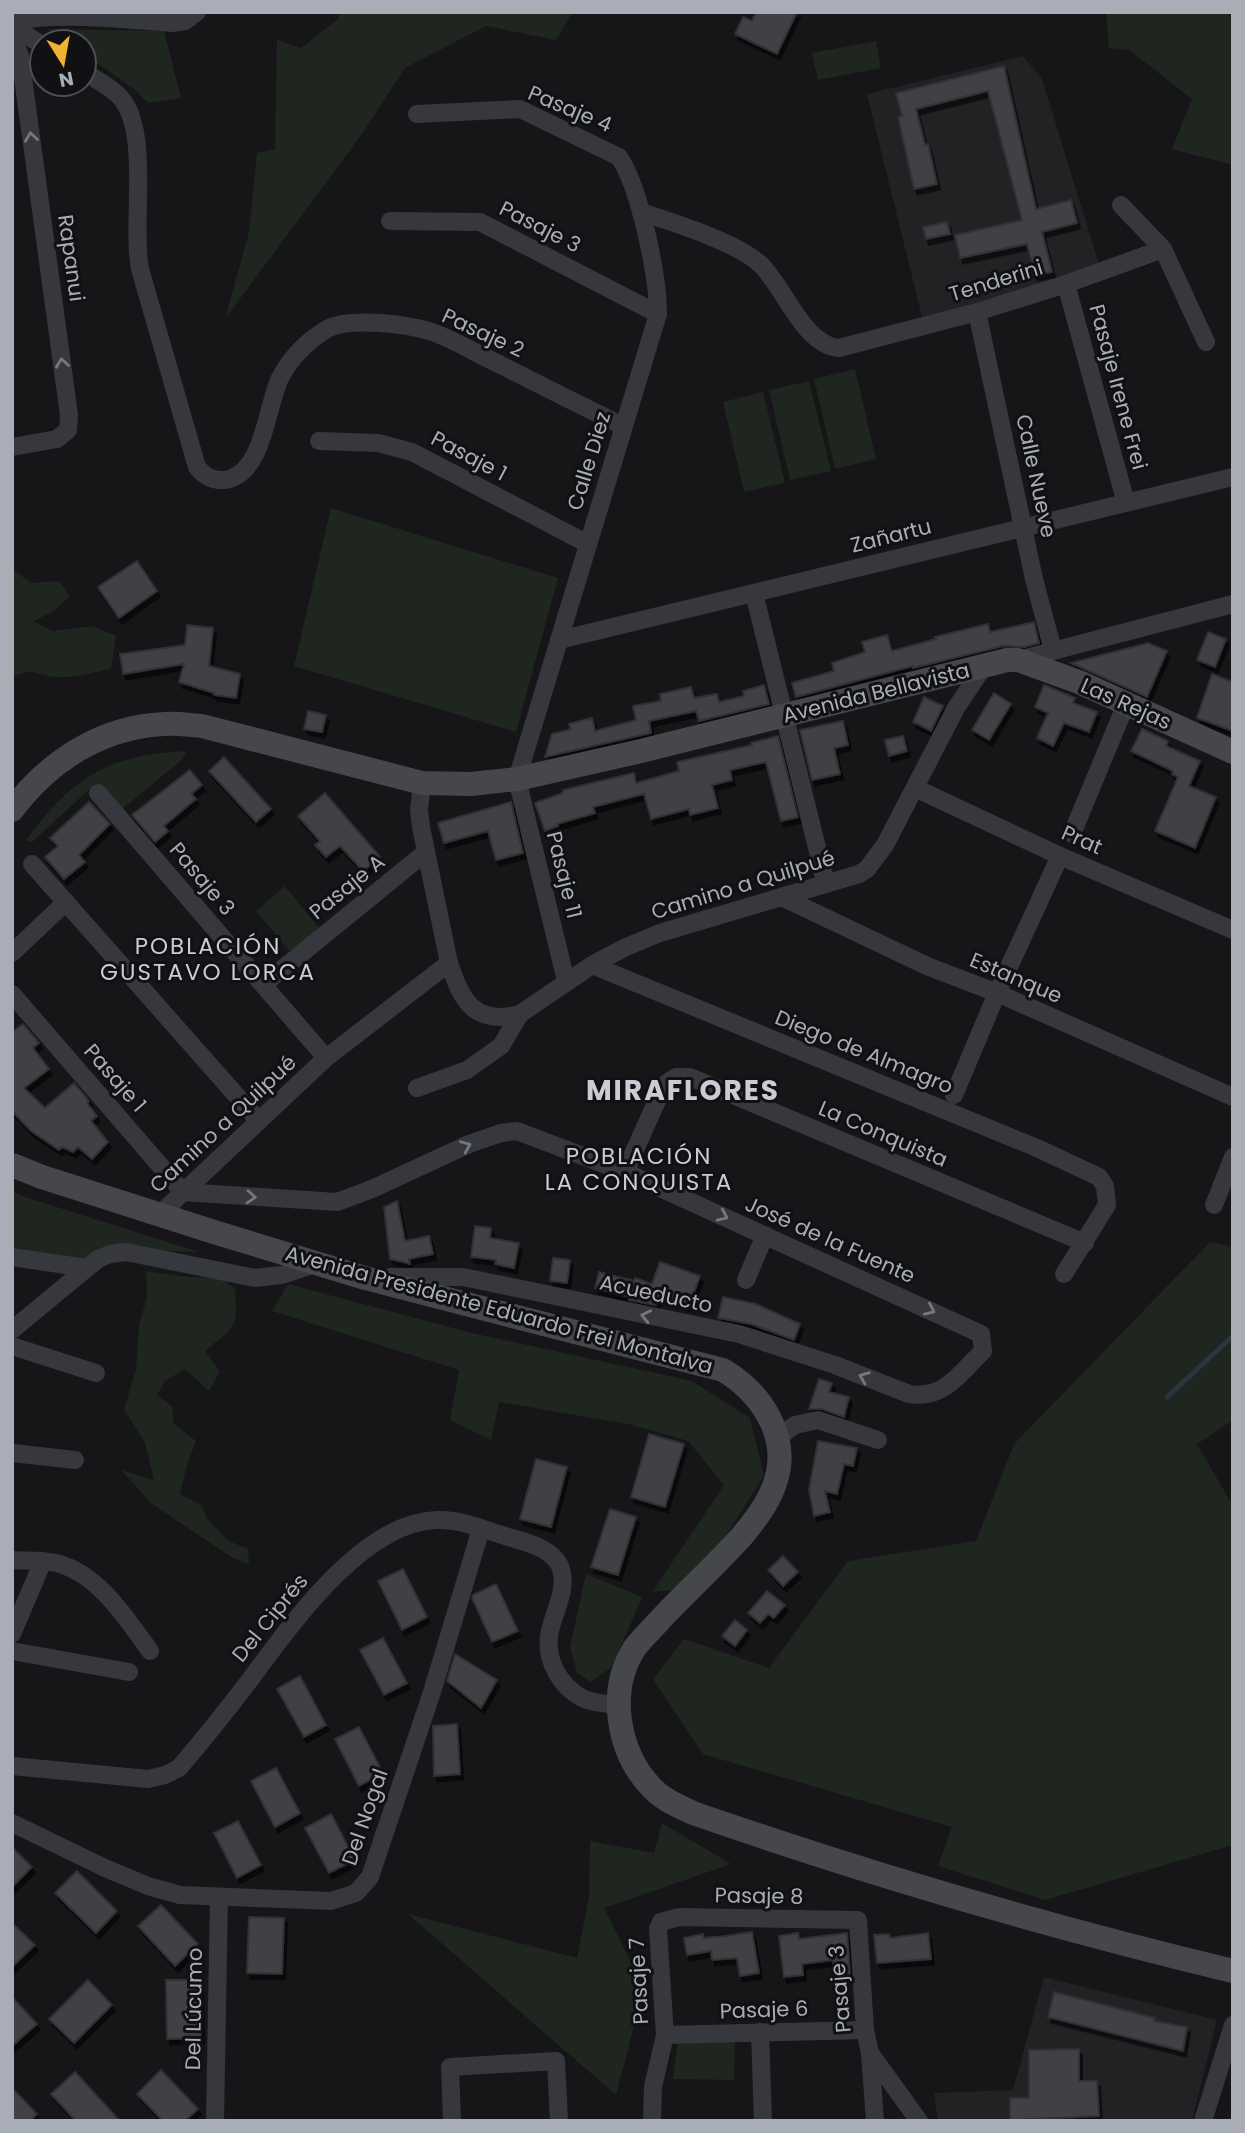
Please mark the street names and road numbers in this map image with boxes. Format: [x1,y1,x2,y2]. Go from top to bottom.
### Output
street label: Pasaje 4 [524,78,617,139]
street label: Pasaje 3 [495,194,586,259]
street label: Rapanui [51,213,92,303]
street label: Tenderini [945,253,1046,309]
street label: Pasaje 2 [437,301,529,364]
street label: Pasaje Irene Frei [1082,301,1154,473]
street label: Calle Diez [560,408,617,514]
street label: Calle Nueve [1009,412,1064,540]
street label: Pasaje 1 [426,423,512,488]
street label: Zañartu [848,512,934,560]
street label: Avenida Bellavista [779,655,972,730]
street label: Las Rejas [1076,671,1176,736]
street label: Prat [1057,818,1107,861]
street label: Pasaje 11 [540,828,589,921]
street label: Pasaje 3 [163,836,242,922]
street label: Camino a Quilpué [648,843,838,926]
street label: Pasaje A [303,847,391,926]
street label: Estanque [966,945,1067,1010]
street label: Diego de Almagro [771,1003,958,1101]
street label: Pasaje 1 [78,1037,153,1118]
street label: Camino a Quilpué [143,1048,302,1199]
street label: La Conquista [814,1093,952,1174]
street label: José de la Fuente [741,1189,920,1290]
street label: Avenida Presidente Eduardo Frei Montalva [282,1238,716,1381]
street label: Acueducto [597,1267,715,1320]
street label: Del Ciprés [225,1567,314,1668]
street label: Del Nogal [334,1765,395,1869]
street label: Pasaje 8 [714,1880,804,1911]
street label: Pasaje 7 [622,1937,655,2025]
street label: Pasaje 3 [821,1944,858,2034]
street label: Del Lúcumo [178,1948,209,2070]
street label: Pasaje 6 [719,1993,809,2026]

